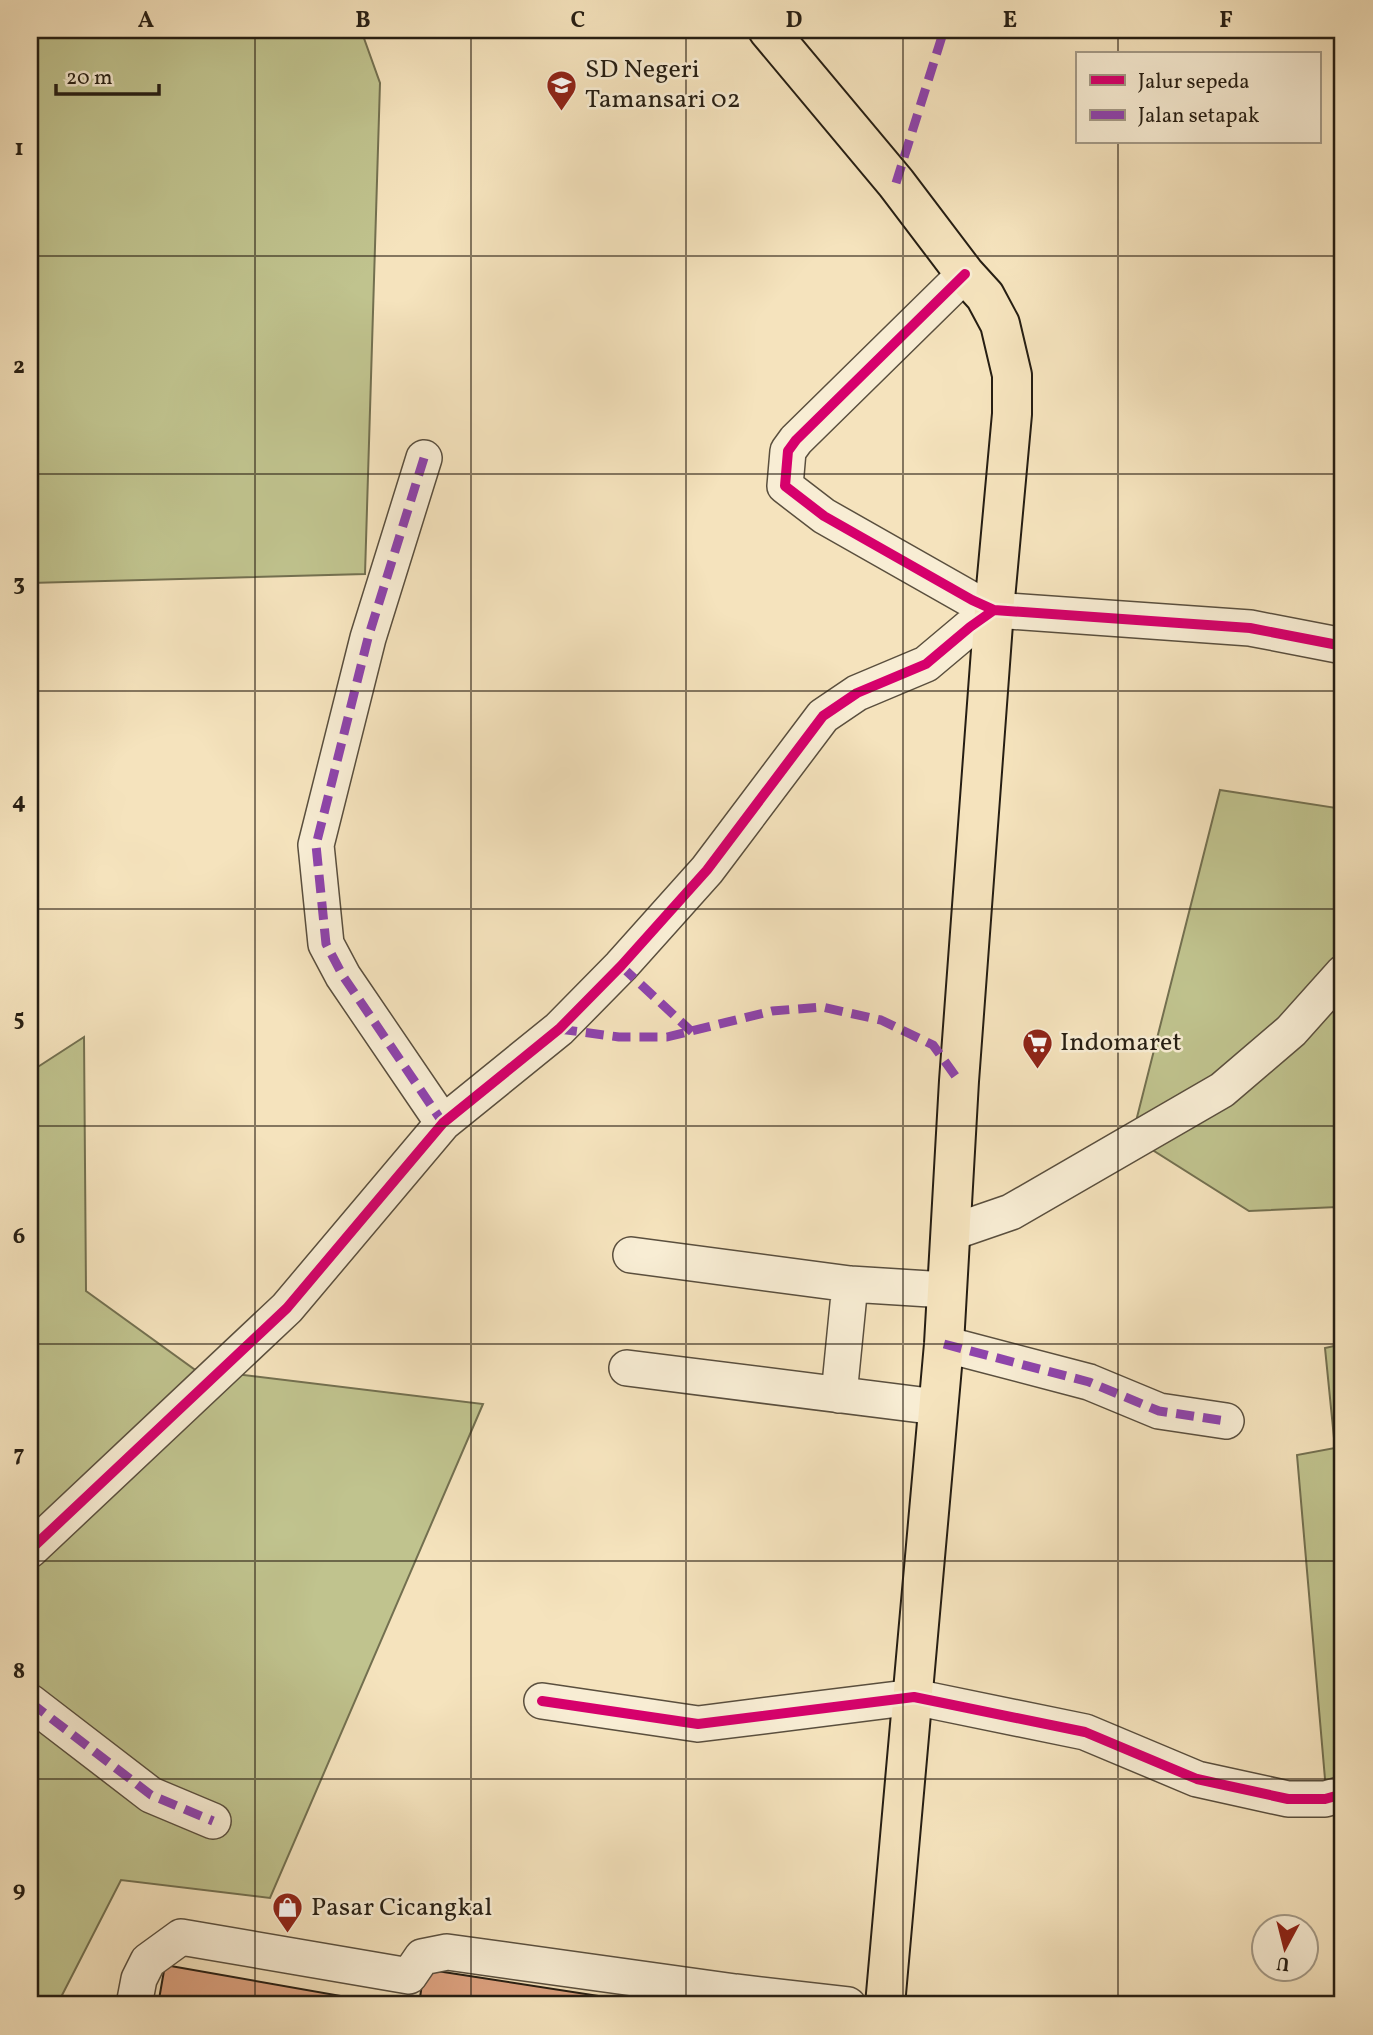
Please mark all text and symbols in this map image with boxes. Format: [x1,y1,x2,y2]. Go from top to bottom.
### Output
text: A [138,5,154,37]
text: B [355,5,371,37]
text: C [571,5,585,37]
text: D [786,5,803,37]
text: E [1003,5,1017,37]
text: F [1219,5,1233,37]
scale bar [56,52,159,96]
place label: SD Negeri Tamansari 02 [585,52,741,118]
legend [1076,52,1320,144]
text: 20 m [66,64,112,93]
school or university icon: SD Negeri Tamansari 02 [545,68,579,112]
text: Jalur sepeda [1138,68,1250,97]
text: Jalan setapak [1138,102,1260,131]
text: 1 [14,133,24,165]
text: 2 [13,351,25,383]
text: 3 [13,568,25,600]
text: 4 [12,786,26,818]
text: 5 [13,1003,25,1035]
place label: Indomaret [1060,1025,1182,1061]
supermarket icon: Indomaret [1020,1026,1054,1070]
text: 6 [13,1221,25,1253]
text: 7 [14,1439,25,1471]
text: 8 [13,1656,25,1688]
text: 9 [13,1874,25,1906]
place label: Pasar Cicangkal [311,1890,492,1926]
shop icon: Pasar Cicangkal [271,1891,305,1935]
north arrow [1250,1912,1320,1982]
text: U [1275,1949,1291,1977]

